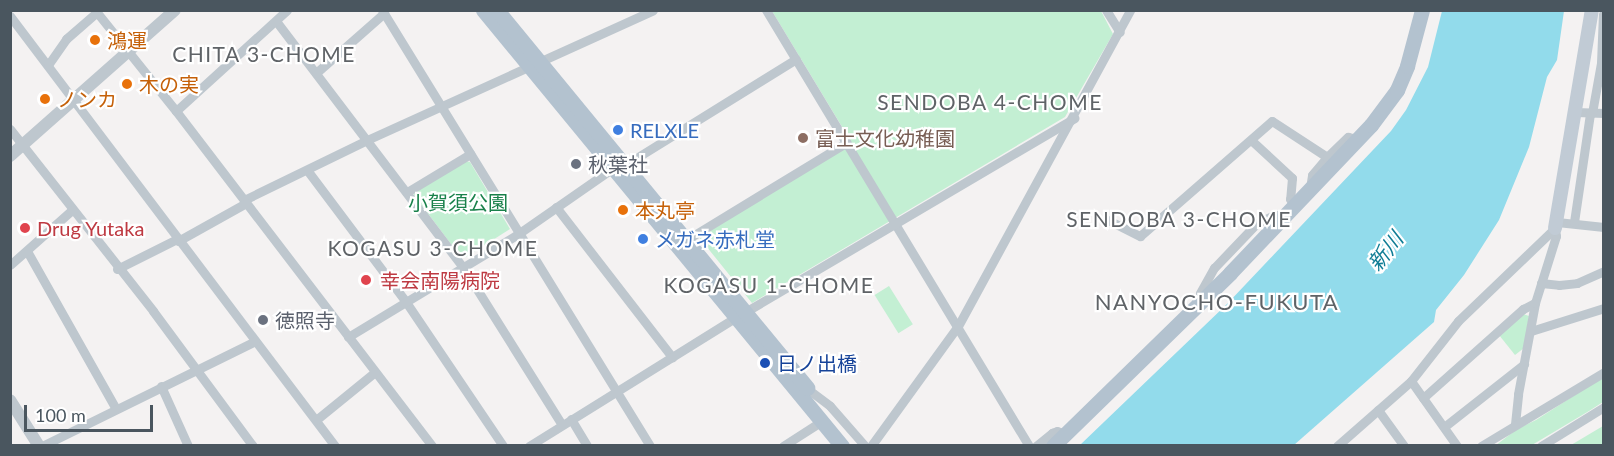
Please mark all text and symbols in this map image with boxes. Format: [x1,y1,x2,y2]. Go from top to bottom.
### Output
place label: 鴻運 [107,28,147,52]
marker: 鴻運 [88,33,102,47]
district label: CHITA 3-CHOME [172,41,356,67]
place label: 木の実 [139,72,199,96]
marker: 木の実 [120,77,134,91]
place label: ノンカ [57,87,117,111]
district label: SENDOBA 4-CHOME [877,89,1103,115]
marker: ノンカ [38,92,52,106]
place label: RELXLE [630,118,699,142]
marker: RELXLE [611,123,625,137]
place label: 富士文化幼稚園 [815,126,955,150]
marker: 富士文化幼稚園 [796,131,810,145]
place label: 秋葉社 [588,152,648,176]
marker: 秋葉社 [569,157,583,171]
park label: 小賀須公園 [408,190,508,214]
place label: 本丸亭 [635,198,695,222]
marker: 本丸亭 [616,203,630,217]
district label: SENDOBA 3-CHOME [1066,206,1292,232]
place label: Drug Yutaka [37,216,145,240]
marker: Drug Yutaka [18,221,32,235]
place label: メガネ赤札堂 [655,227,775,251]
water label: 新川 [1362,227,1408,275]
marker: メガネ赤札堂 [636,232,650,246]
district label: KOGASU 3-CHOME [328,235,538,261]
place label: 幸会南陽病院 [380,268,500,292]
marker: 幸会南陽病院 [357,271,375,289]
district label: KOGASU 1-CHOME [664,272,874,298]
district label: NANYOCHO-FUKUTA [1095,289,1339,315]
place label: 徳照寺 [275,308,335,332]
marker: 徳照寺 [256,313,270,327]
place label: 日ノ出橋 [777,351,857,375]
marker: 日ノ出橋 [758,356,772,370]
scale bar [27,393,156,431]
text: 100 m [35,404,86,426]

